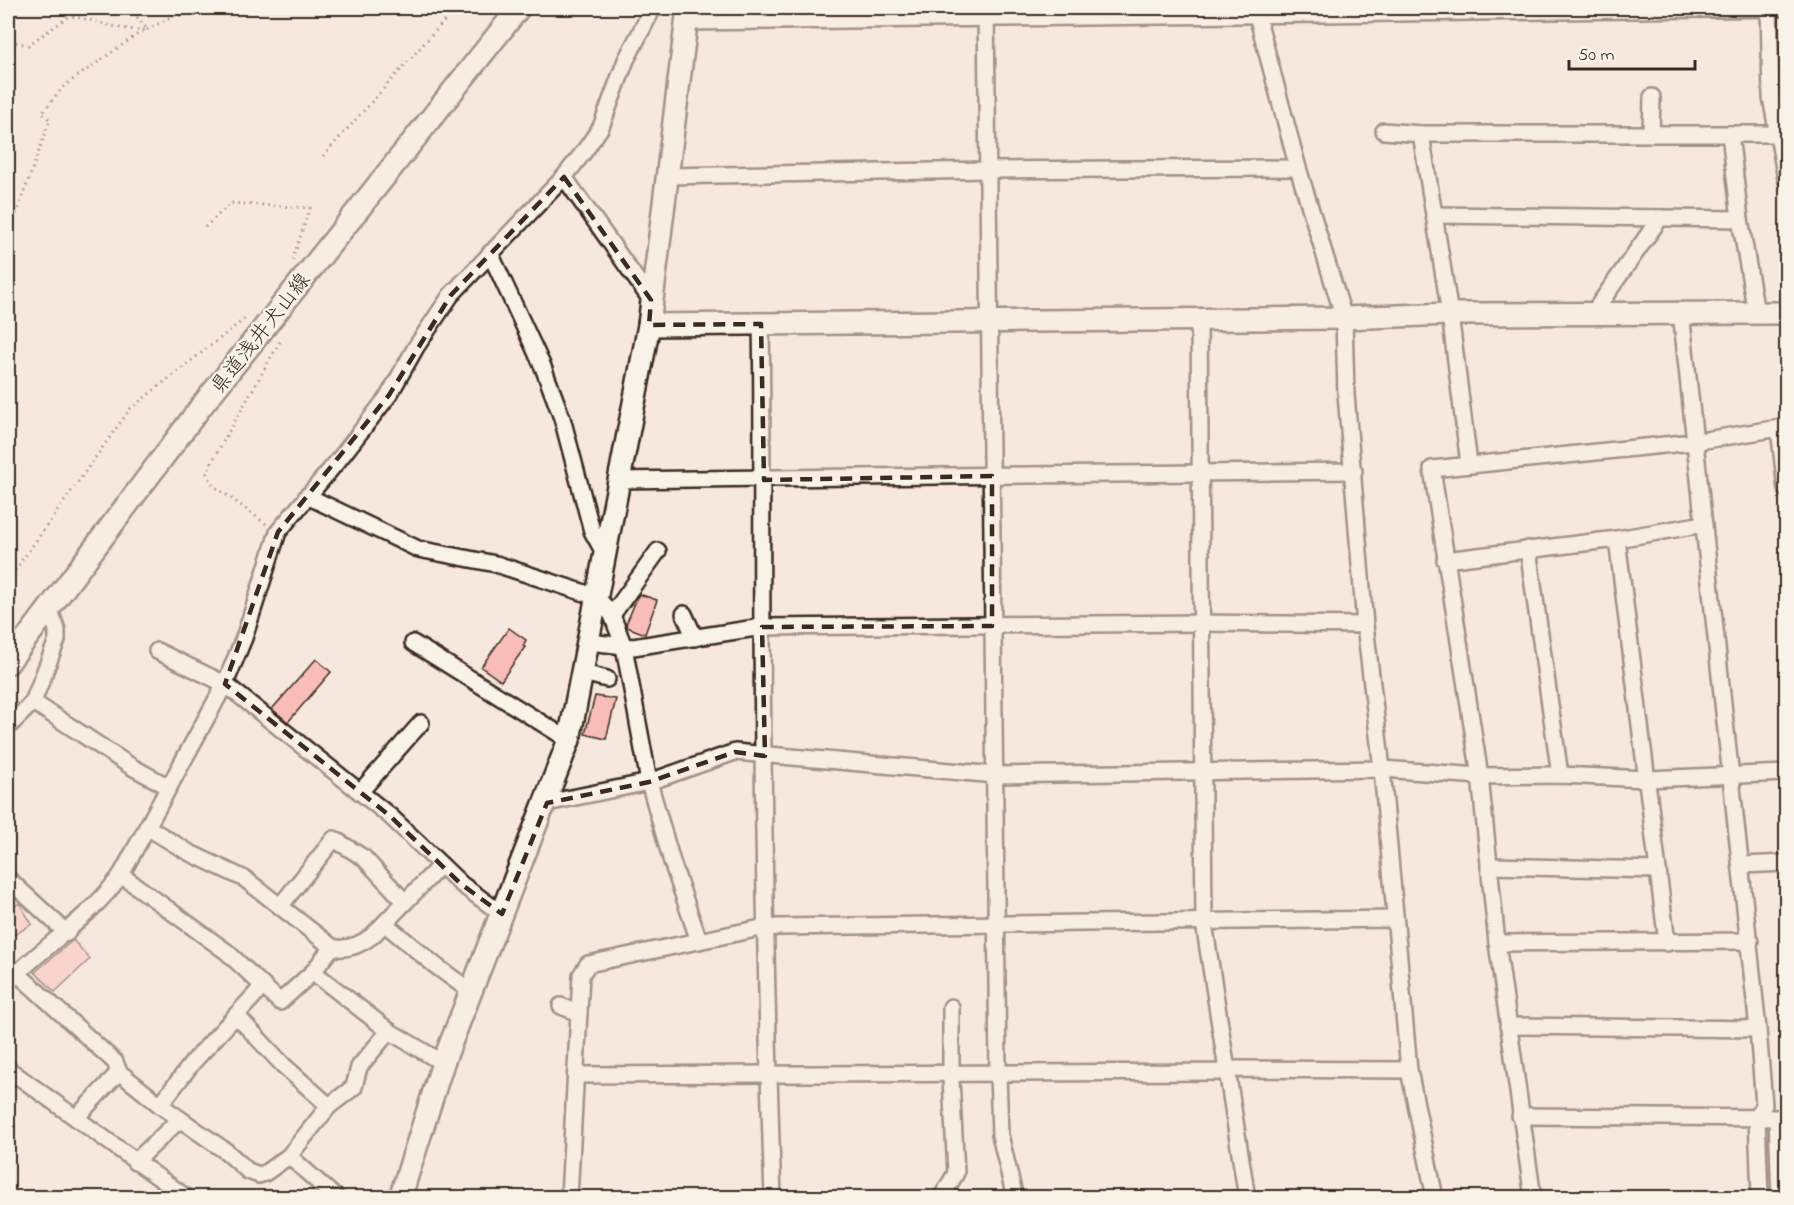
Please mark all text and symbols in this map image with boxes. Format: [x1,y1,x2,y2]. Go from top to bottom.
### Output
scale bar [1569,33,1695,71]
text: 50 m [1578,43,1615,69]
street label: 県道浅井犬山線 [205,267,319,401]

